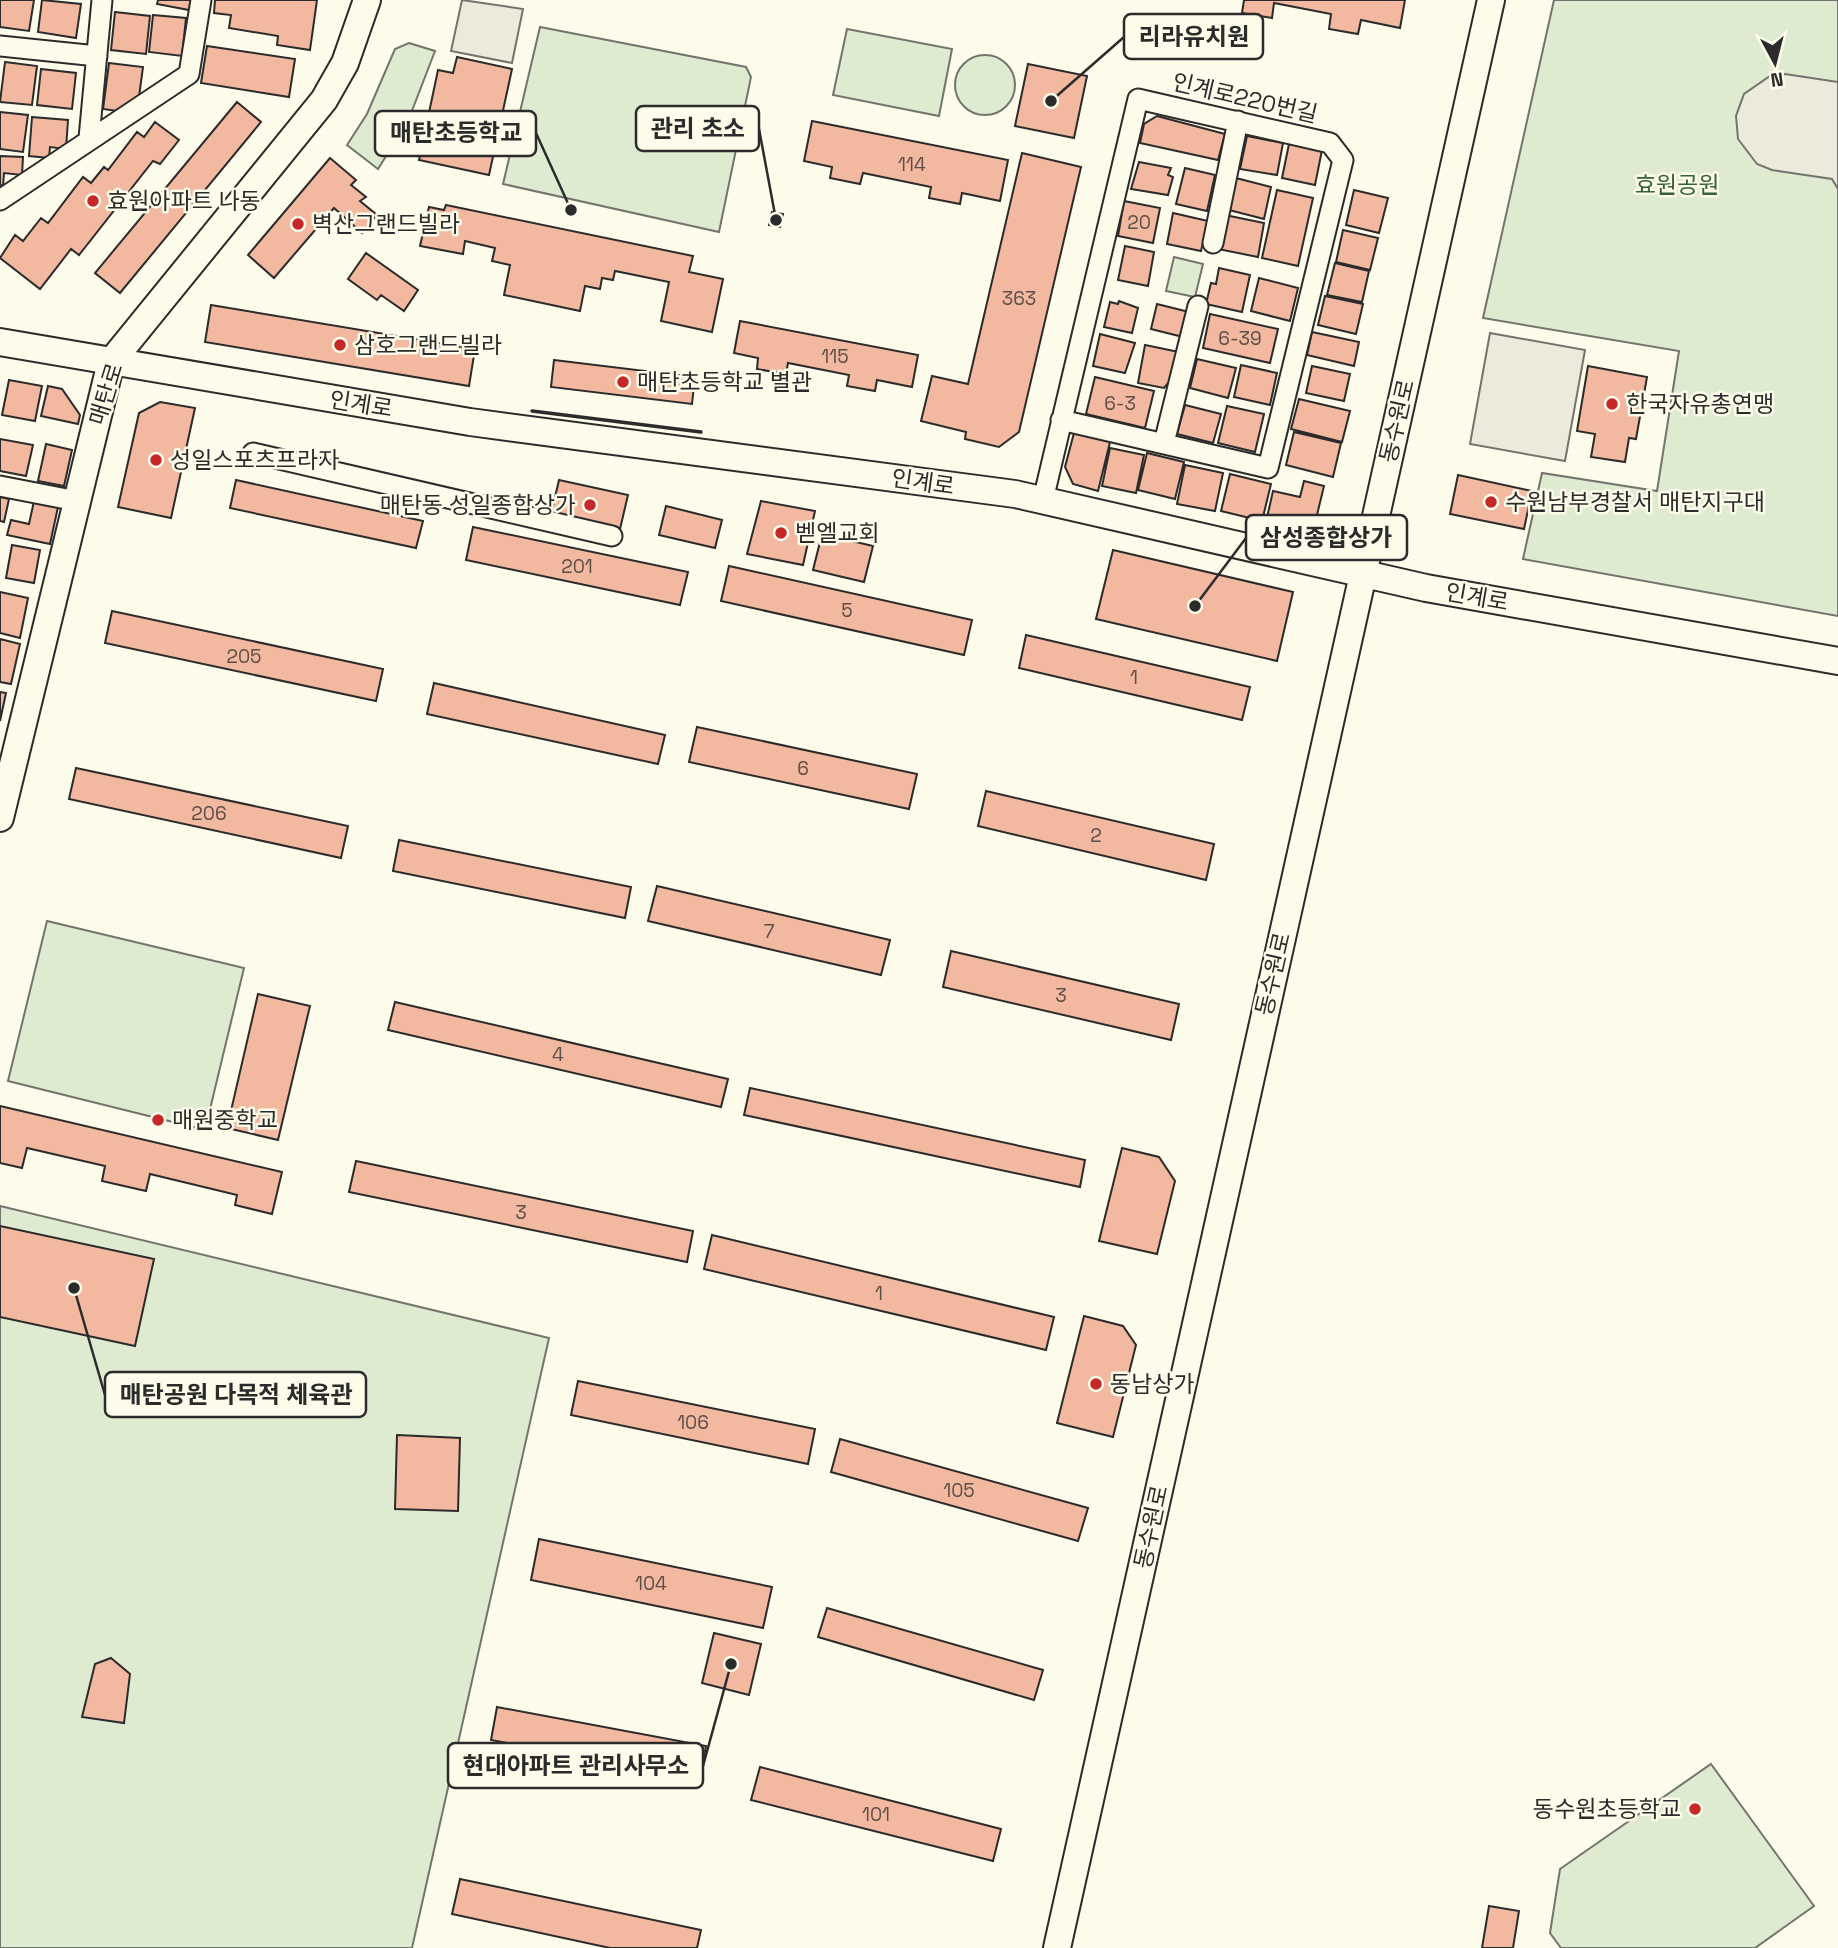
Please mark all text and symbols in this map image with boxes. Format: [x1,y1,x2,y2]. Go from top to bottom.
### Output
callout: 리라유치원 [1124,14,1263,59]
text: 리라유치원 [1139,21,1249,52]
north arrow [1740,28,1810,98]
text: N [1769,66,1785,93]
street label: 인계로220번길 [1169,67,1321,129]
callout: 관리 초소 [636,106,759,151]
callout: 매탄초등학교 [375,111,536,156]
text: 관리 초소 [651,113,745,144]
text: 매탄초등학교 [390,117,522,148]
house number: 114 [898,152,926,177]
park label: 효원공원 [1635,170,1719,200]
place label: 효원아파트 나동 [107,186,261,216]
marker: 효원아파트 나동 [85,193,101,209]
place label: 벽산그랜드빌라 [312,209,460,239]
house number: 20 [1127,210,1151,235]
marker: 벽산그랜드빌라 [290,216,306,232]
house number: 363 [1002,286,1036,311]
house number: 6-39 [1218,326,1262,351]
place label: 삼호그랜드빌라 [354,330,502,360]
marker: 삼호그랜드빌라 [332,337,348,353]
house number: 115 [821,344,849,369]
street label: 매탄로 [82,359,130,429]
place label: 매탄초등학교 별관 [637,367,812,397]
marker: 매탄초등학교 별관 [615,374,631,390]
street label: 동수원로 [1373,376,1421,466]
street label: 인계로 [327,384,395,424]
place label: 한국자유총연맹 [1626,389,1774,419]
house number: 6-3 [1104,391,1136,416]
marker: 한국자유총연맹 [1604,396,1620,412]
place label: 성일스포츠프라자 [170,445,339,475]
marker: 성일스포츠프라자 [148,452,164,468]
street label: 인계로 [889,463,957,501]
place label: 수원남부경찰서 매탄지구대 [1505,487,1765,517]
place label: 매탄동 성일종합상가 [380,490,576,520]
marker: 수원남부경찰서 매탄지구대 [1483,494,1499,510]
marker: 매탄동 성일종합상가 [582,497,598,513]
callout: 삼성종합상가 [1246,515,1407,560]
place label: 벧엘교회 [795,518,880,548]
text: 삼성종합상가 [1260,522,1392,553]
marker: 벧엘교회 [773,525,789,541]
house number: 201 [561,554,593,579]
street label: 인계로 [1443,577,1511,617]
house number: 5 [841,598,853,623]
house number: 205 [226,644,262,669]
house number: 1 [1130,665,1138,690]
house number: 6 [797,756,809,781]
house number: 206 [191,801,227,826]
house number: 2 [1090,823,1102,848]
house number: 7 [764,919,775,944]
street label: 동수원로 [1249,929,1297,1019]
house number: 3 [1055,983,1067,1008]
house number: 4 [552,1042,564,1067]
place label: 매원중학교 [172,1105,278,1135]
marker: 매원중학교 [150,1112,166,1128]
house number: 3 [515,1200,527,1225]
house number: 1 [875,1281,883,1306]
place label: 동남상가 [1110,1369,1195,1399]
callout: 매탄공원 다목적 체육관 [105,1372,366,1417]
marker: 동남상가 [1088,1376,1104,1392]
text: 매탄공원 다목적 체육관 [120,1379,353,1410]
house number: 106 [677,1410,709,1435]
house number: 105 [943,1478,975,1503]
street label: 동수원로 [1128,1482,1174,1572]
house number: 104 [635,1571,667,1596]
callout: 현대아파트 관리사무소 [448,1743,703,1788]
text: 현대아파트 관리사무소 [463,1750,689,1781]
place label: 동수원초등학교 [1533,1794,1681,1824]
marker: 동수원초등학교 [1687,1801,1703,1817]
house number: 101 [862,1802,890,1827]

